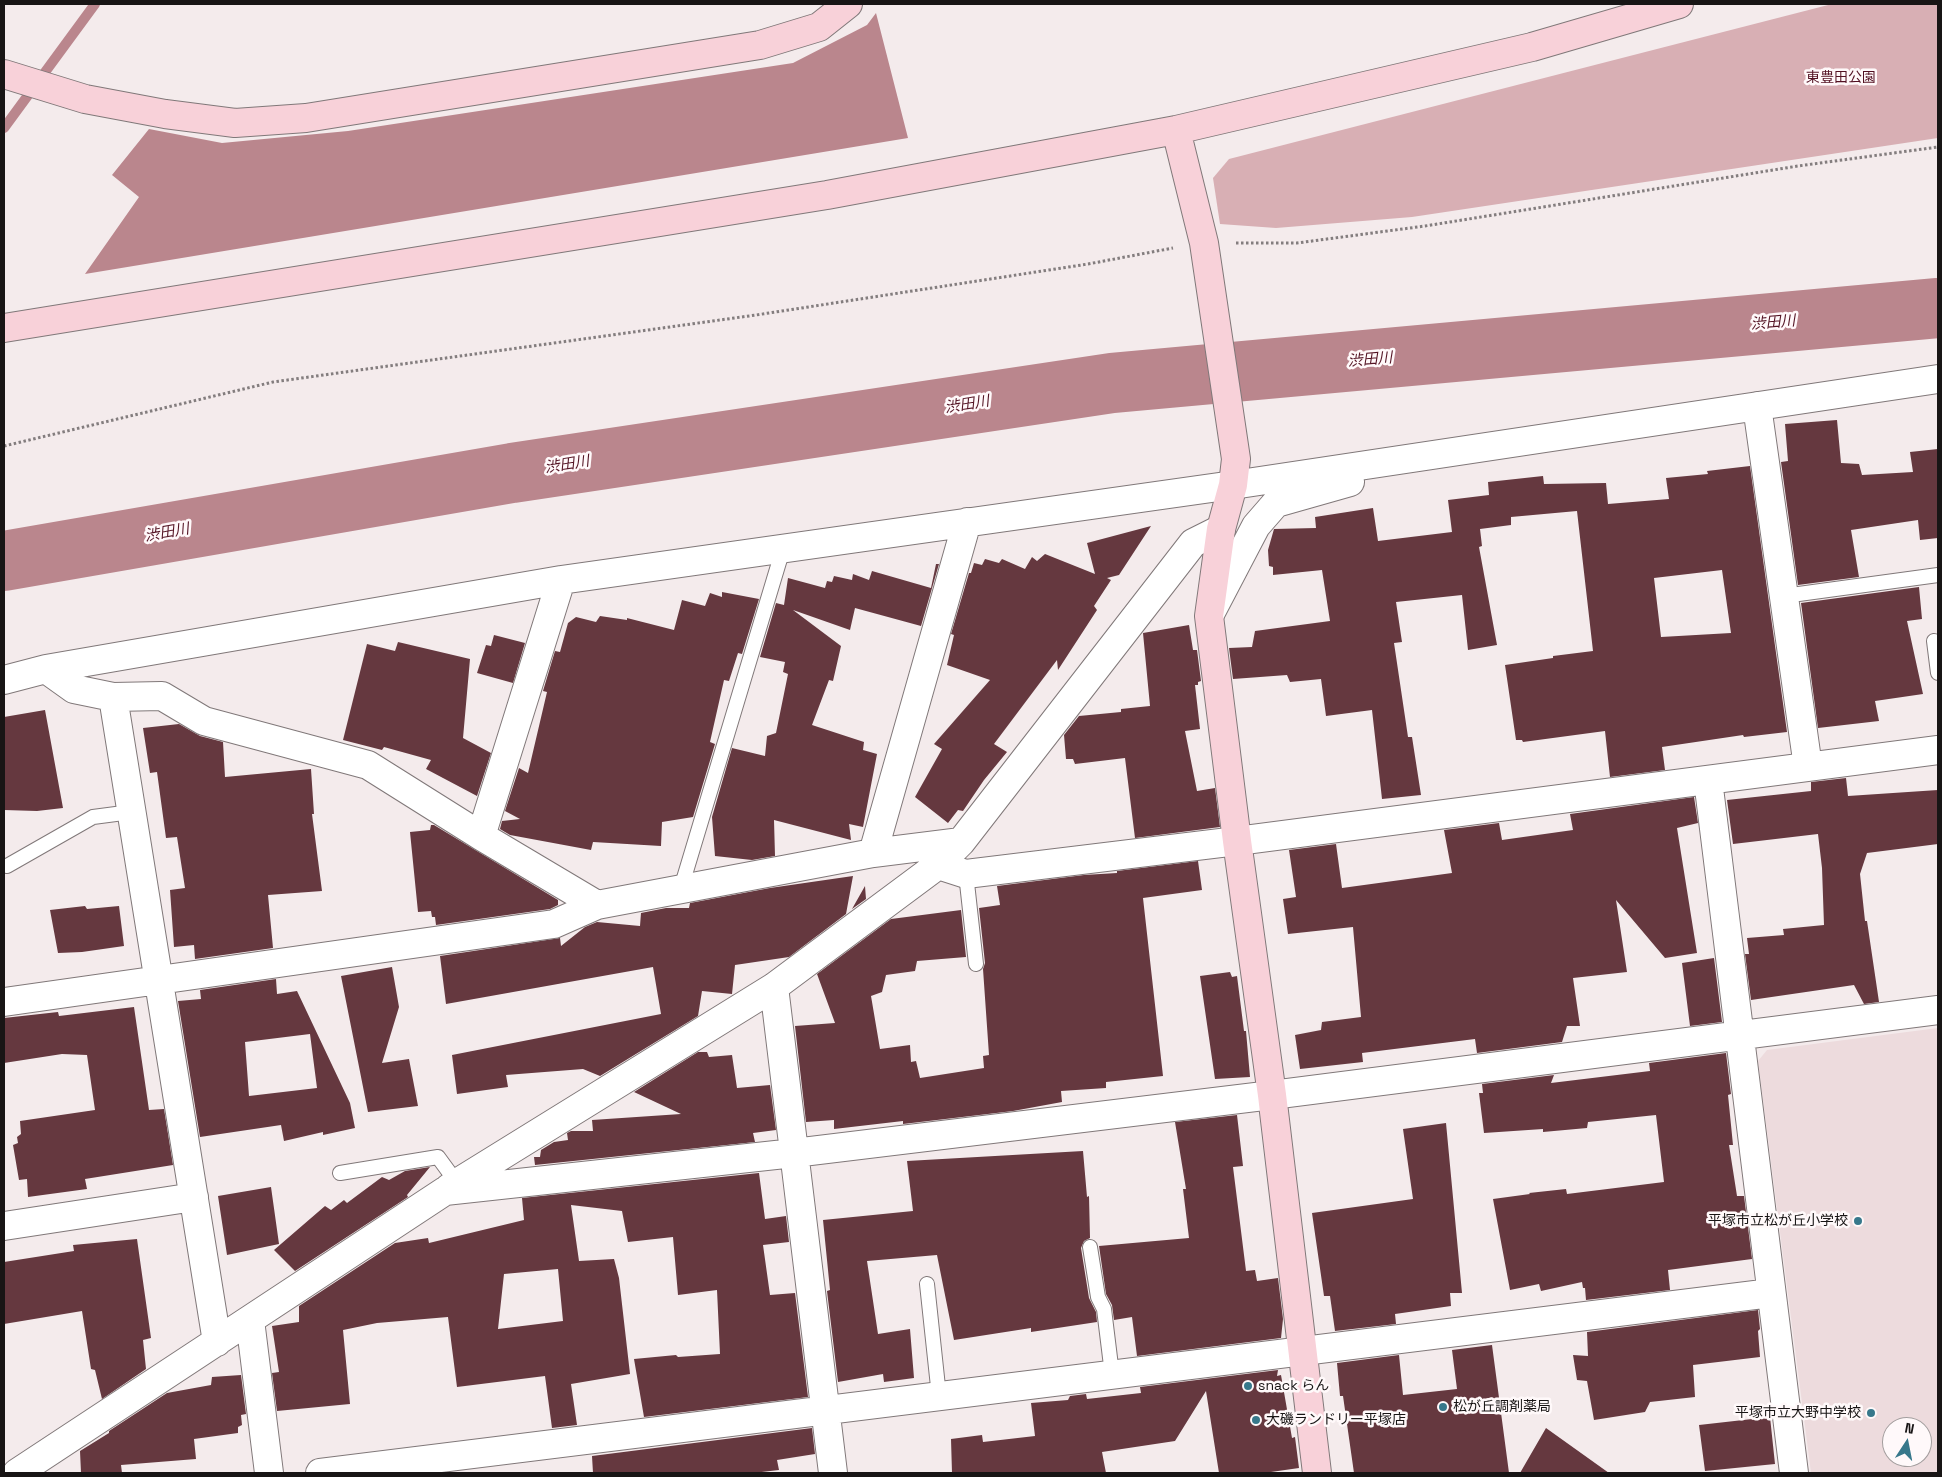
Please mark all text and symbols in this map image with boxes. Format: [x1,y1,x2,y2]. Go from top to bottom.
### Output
park label: 東豊田公園 [1806,70,1876,86]
water label: 渋田川 [1750,312,1796,334]
water label: 渋田川 [1347,349,1393,371]
water label: 渋田川 [943,393,991,417]
water label: 渋田川 [543,453,591,477]
water label: 渋田川 [143,520,191,546]
place label: 平塚市立松が丘小学校 [1708,1213,1848,1229]
marker: 平塚市立松が丘小学校 [1852,1215,1864,1227]
place label: snack らん [1258,1378,1329,1394]
marker: snack らん [1242,1380,1254,1392]
place label: 松が丘調剤薬局 [1453,1399,1551,1415]
marker: 松が丘調剤薬局 [1437,1401,1449,1413]
place label: 平塚市立大野中学校 [1735,1405,1861,1421]
marker: 平塚市立大野中学校 [1865,1407,1877,1419]
place label: 大磯ランドリー平塚店 [1266,1412,1406,1428]
marker: 大磯ランドリー平塚店 [1250,1414,1262,1426]
north arrow [1882,1417,1932,1467]
text: N [1903,1419,1916,1438]

